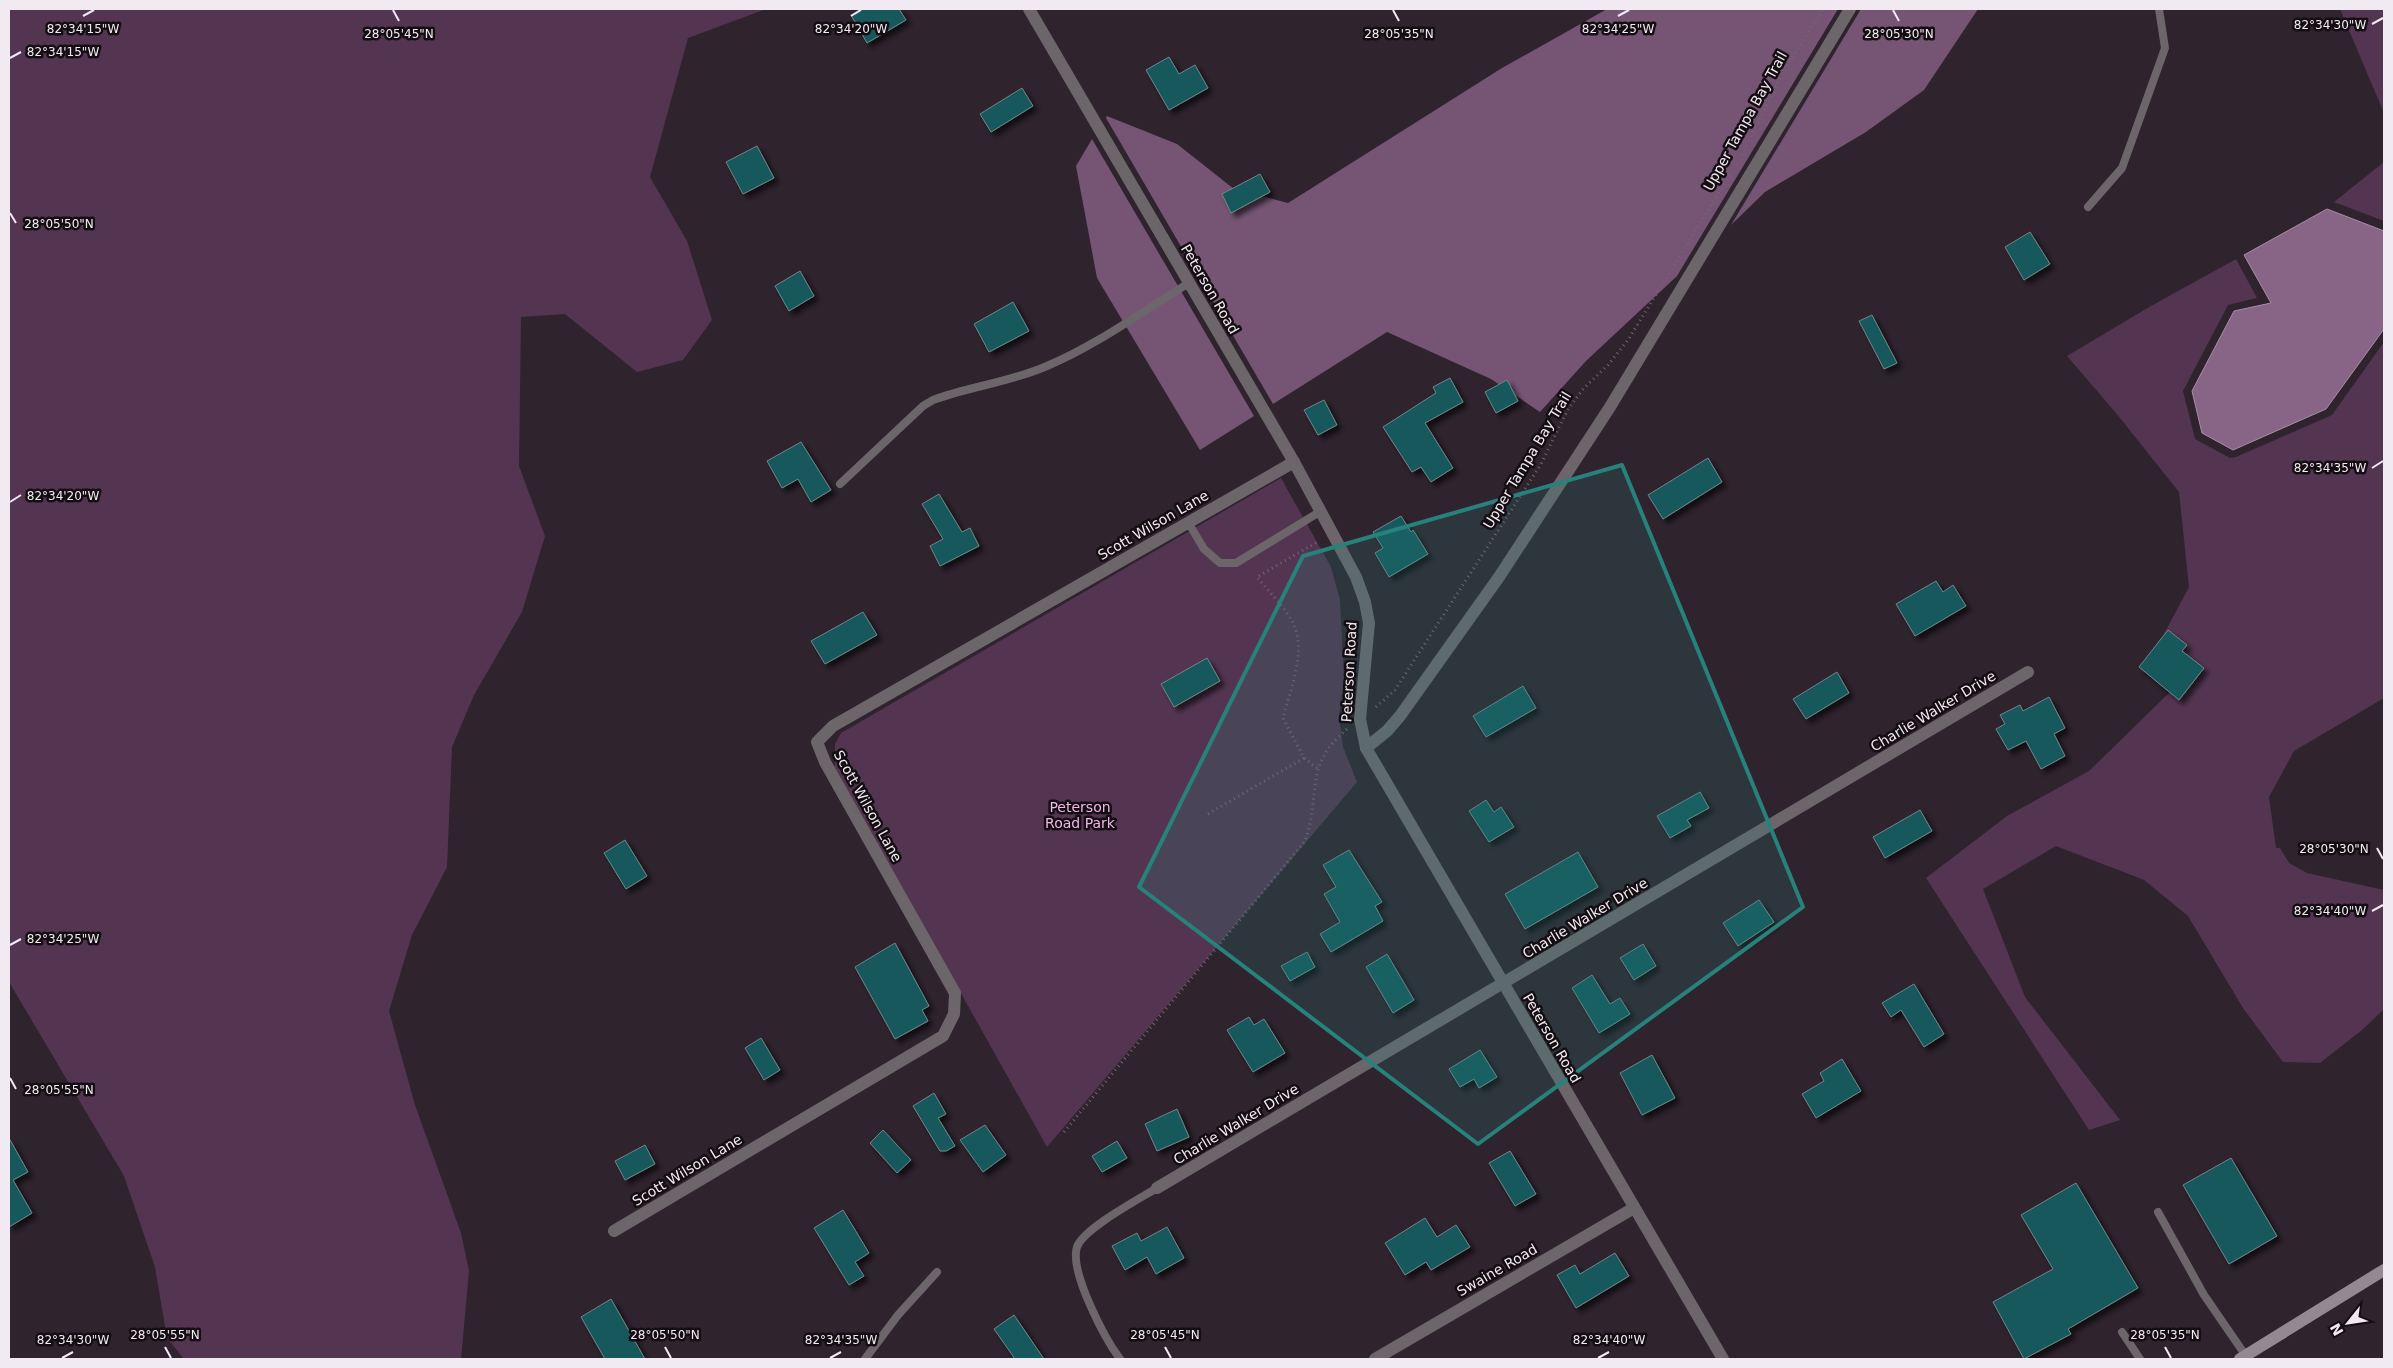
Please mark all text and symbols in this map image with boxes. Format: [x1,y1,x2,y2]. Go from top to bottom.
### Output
text: 82°34'30"W [2294,18,2366,32]
text: 82°34'15"W [47,22,119,36]
text: 82°34'20"W [815,22,887,36]
text: 82°34'25"W [1582,22,1654,36]
text: 28°05'45"N [364,27,434,41]
text: 28°05'35"N [1364,27,1434,41]
text: 28°05'30"N [1864,27,1934,41]
text: 82°34'15"W [27,45,99,59]
street label: Upper Tampa Bay Trail [1700,49,1790,193]
text: 28°05'50"N [24,217,94,231]
street label: Peterson Road [1178,241,1242,337]
street label: Upper Tampa Bay Trail [1480,389,1574,531]
text: 82°34'35"W [2294,461,2366,475]
street label: Scott Wilson Lane [1095,487,1211,563]
text: 82°34'20"W [27,489,99,503]
street label: Peterson Road [1338,621,1360,723]
street label: Charlie Walker Drive [1868,667,1998,755]
street label: Scott Wilson Lane [831,747,905,865]
park label: Peterson Road Park [1045,799,1116,831]
text: 28°05'30"N [2299,842,2369,856]
street label: Charlie Walker Drive [1520,874,1650,962]
text: 82°34'40"W [2294,904,2366,918]
text: 82°34'25"W [27,932,99,946]
street label: Peterson Road [1520,990,1584,1086]
street label: Charlie Walker Drive [1171,1080,1301,1168]
text: 28°05'55"N [24,1083,94,1097]
street label: Scott Wilson Lane [629,1131,745,1209]
street label: Swaine Road [1454,1241,1540,1299]
north arrow [2323,1298,2373,1348]
text: N [2327,1320,2347,1339]
text: 28°05'55"N [130,1328,200,1342]
text: 28°05'50"N [630,1328,700,1342]
text: 28°05'45"N [1130,1328,1200,1342]
text: 28°05'35"N [2130,1328,2200,1342]
text: 82°34'30"W [37,1333,109,1347]
text: 82°34'35"W [805,1333,877,1347]
text: 82°34'40"W [1573,1333,1645,1347]

